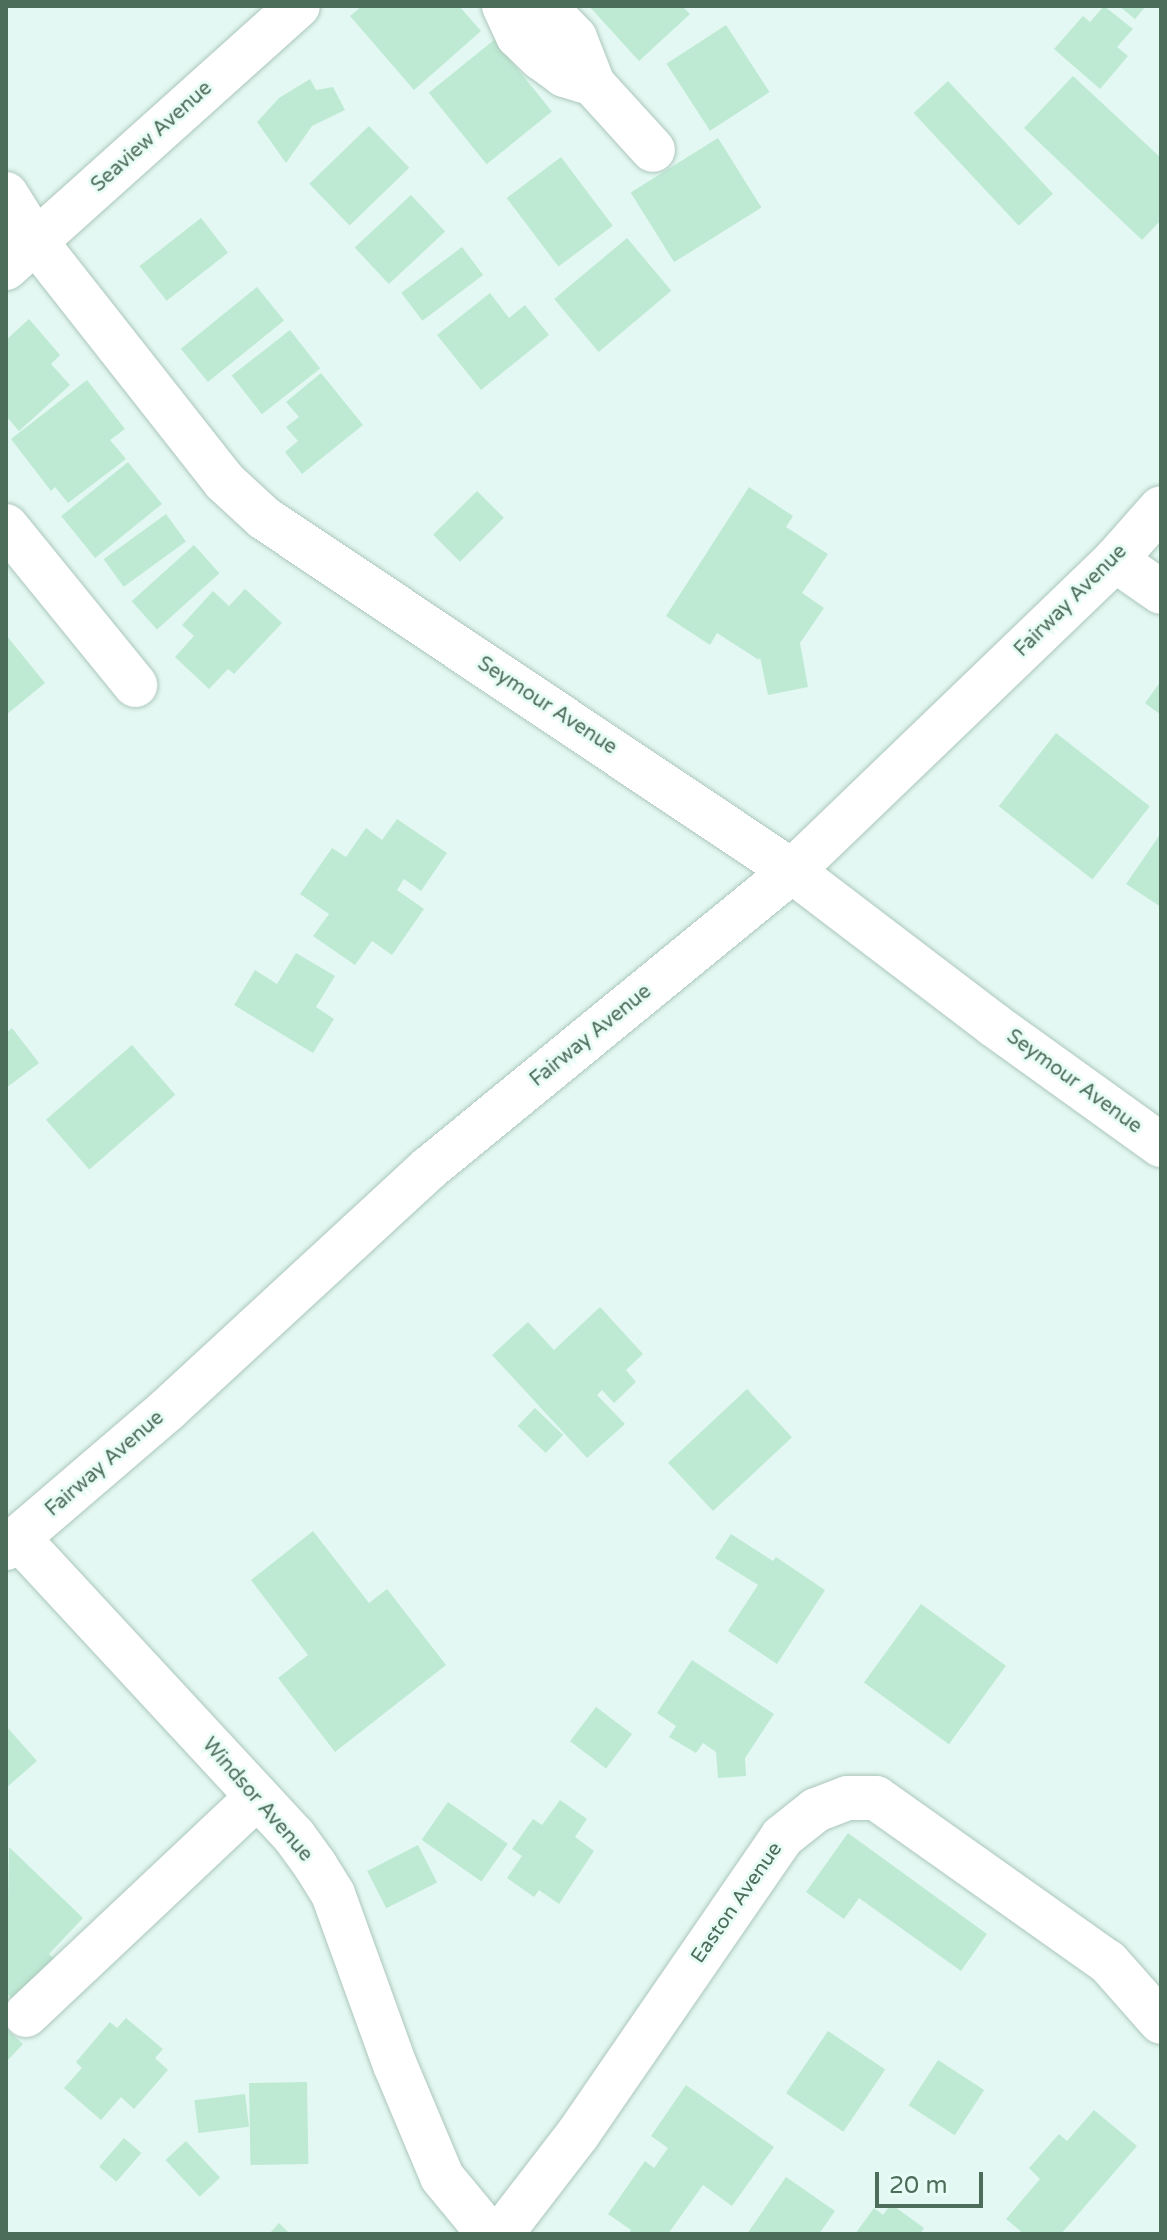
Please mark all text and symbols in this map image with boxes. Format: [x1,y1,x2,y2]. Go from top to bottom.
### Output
street label: Seaview Avenue [87,77,217,197]
street label: Fairway Avenue [1010,540,1132,662]
street label: Seymour Avenue [473,652,621,760]
street label: Fairway Avenue [526,980,656,1092]
street label: Seymour Avenue [1002,1025,1146,1139]
street label: Fairway Avenue [41,1406,169,1522]
street label: Windsor Avenue [197,1733,317,1867]
street label: Easton Avenue [686,1838,788,1968]
scale bar [879,2156,987,2206]
text: 20 m [889,2171,947,2200]

